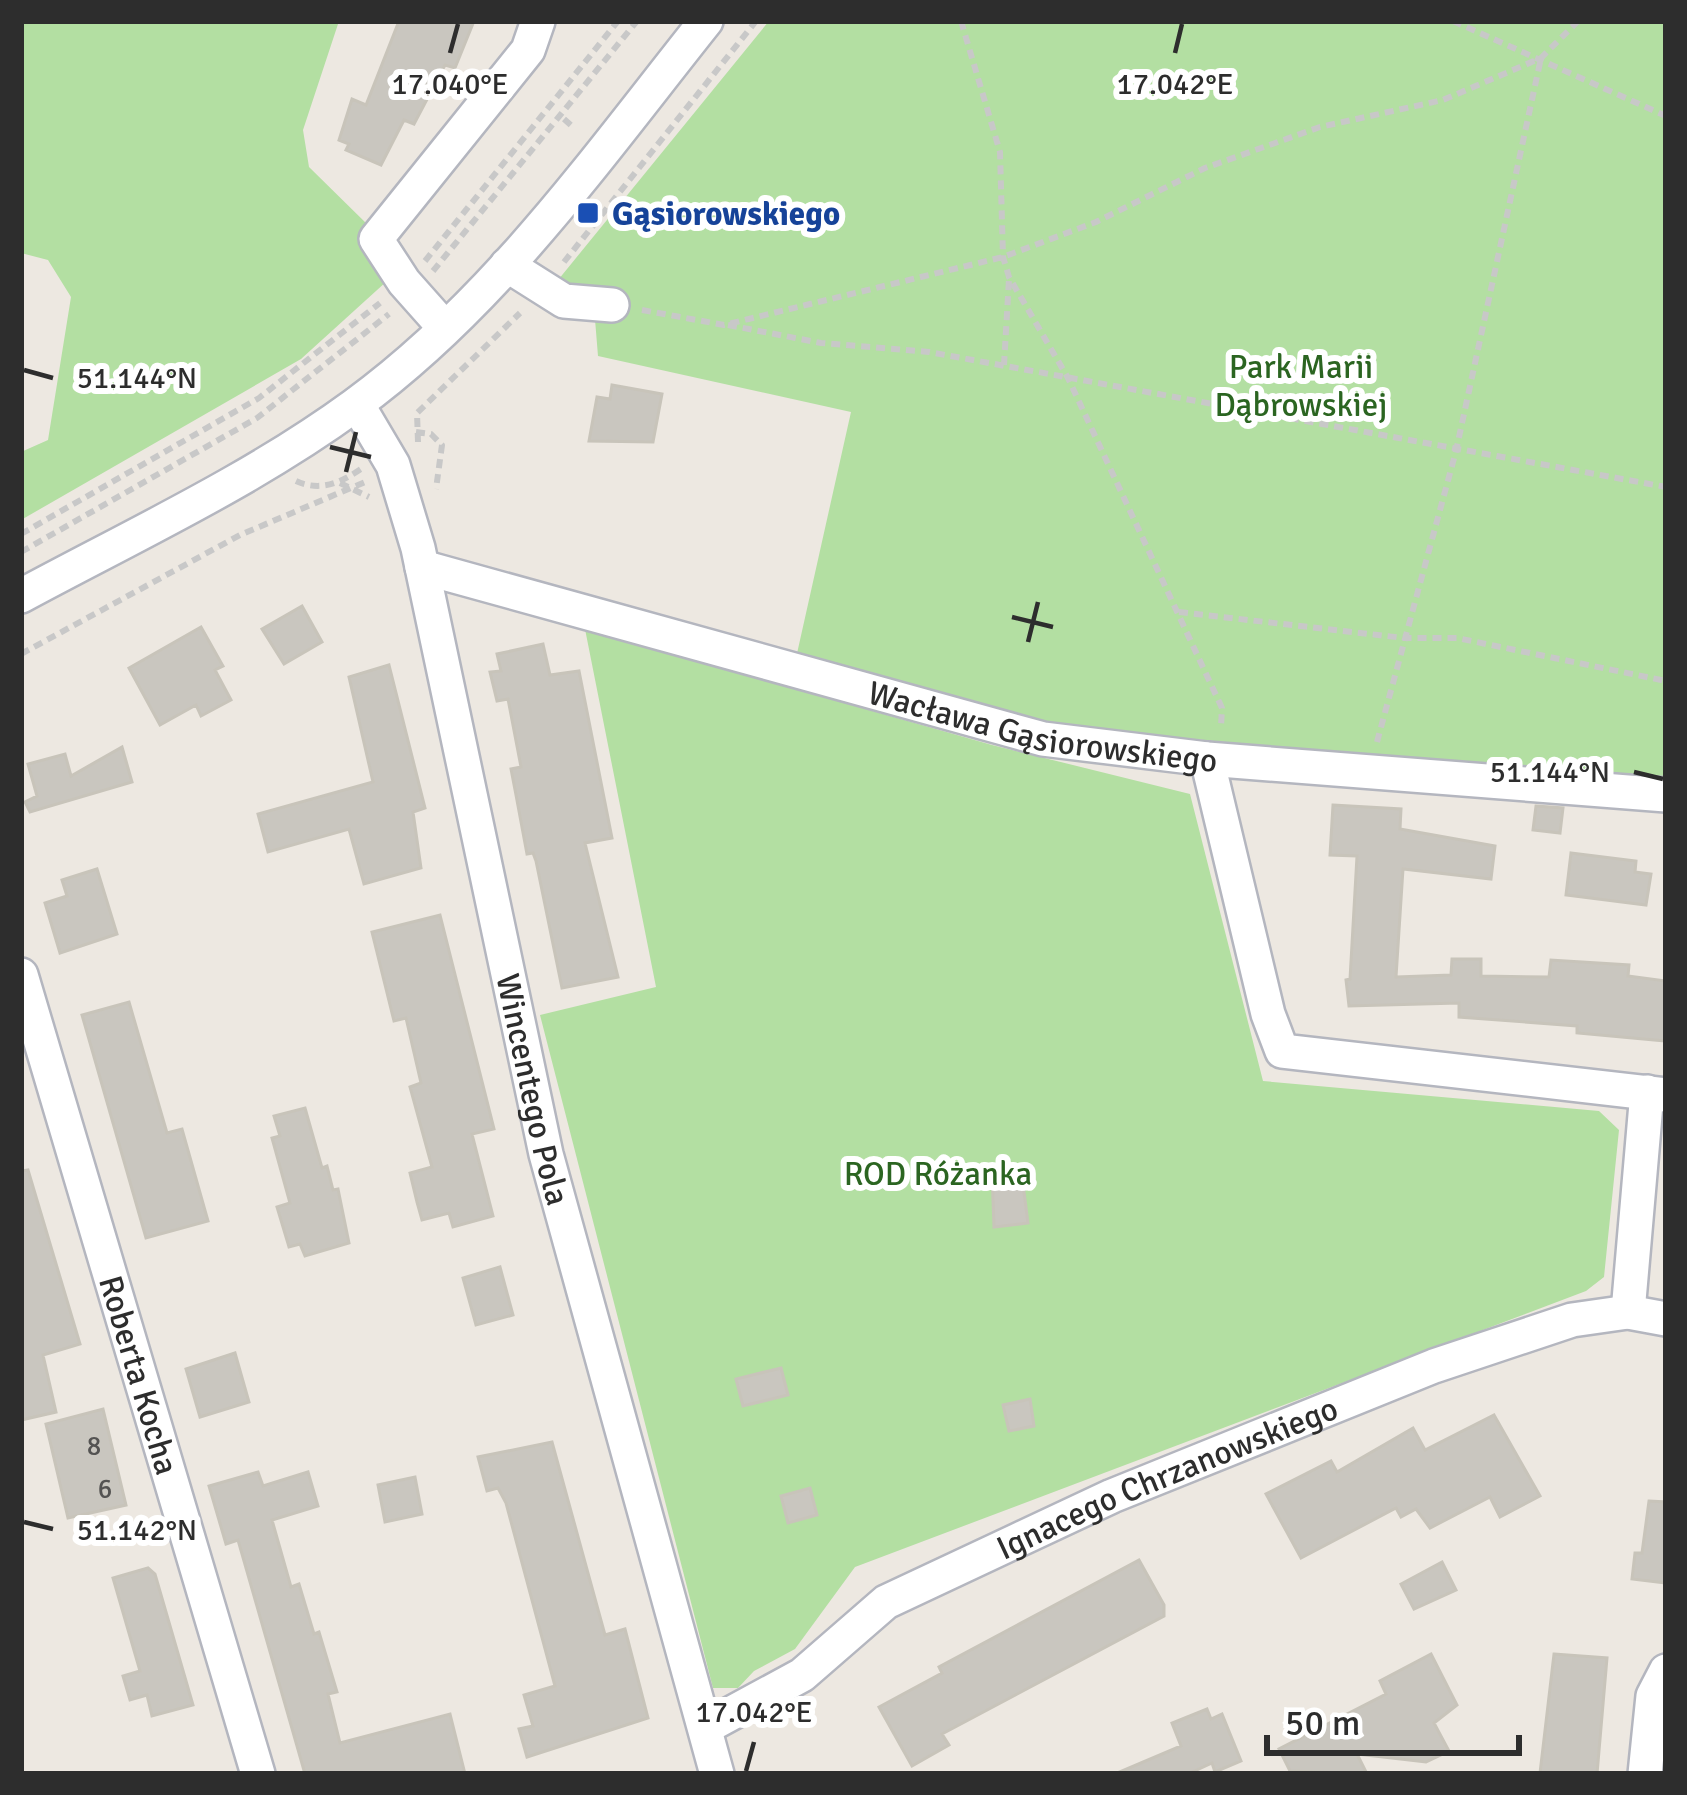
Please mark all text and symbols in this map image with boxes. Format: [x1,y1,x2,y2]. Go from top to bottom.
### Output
text: 17.040°E [392,66,509,103]
text: 17.042°E [1117,66,1234,103]
place label: Gąsiorowskiego [612,194,840,235]
marker: Gąsiorowskiego [575,200,601,226]
park label: Park Marii Dąbrowskiej [1215,347,1388,426]
text: 51.144°N [77,360,197,397]
street label: Wacława Gąsiorowskiego [863,673,1219,782]
text: 51.144°N [1490,754,1610,791]
street label: Wincentego Pola [486,970,578,1210]
park label: ROD Różanka [844,1154,1032,1195]
street label: Roberta Kocha [89,1271,187,1480]
street label: Ignacego Chrzanowskiego [990,1388,1344,1569]
house number: 8 [87,1430,101,1463]
house number: 6 [98,1473,112,1506]
text: 51.142°N [77,1512,197,1549]
scale bar [1267,1681,1519,1755]
text: 17.042°E [696,1694,813,1731]
text: 50 m [1285,1701,1361,1746]

